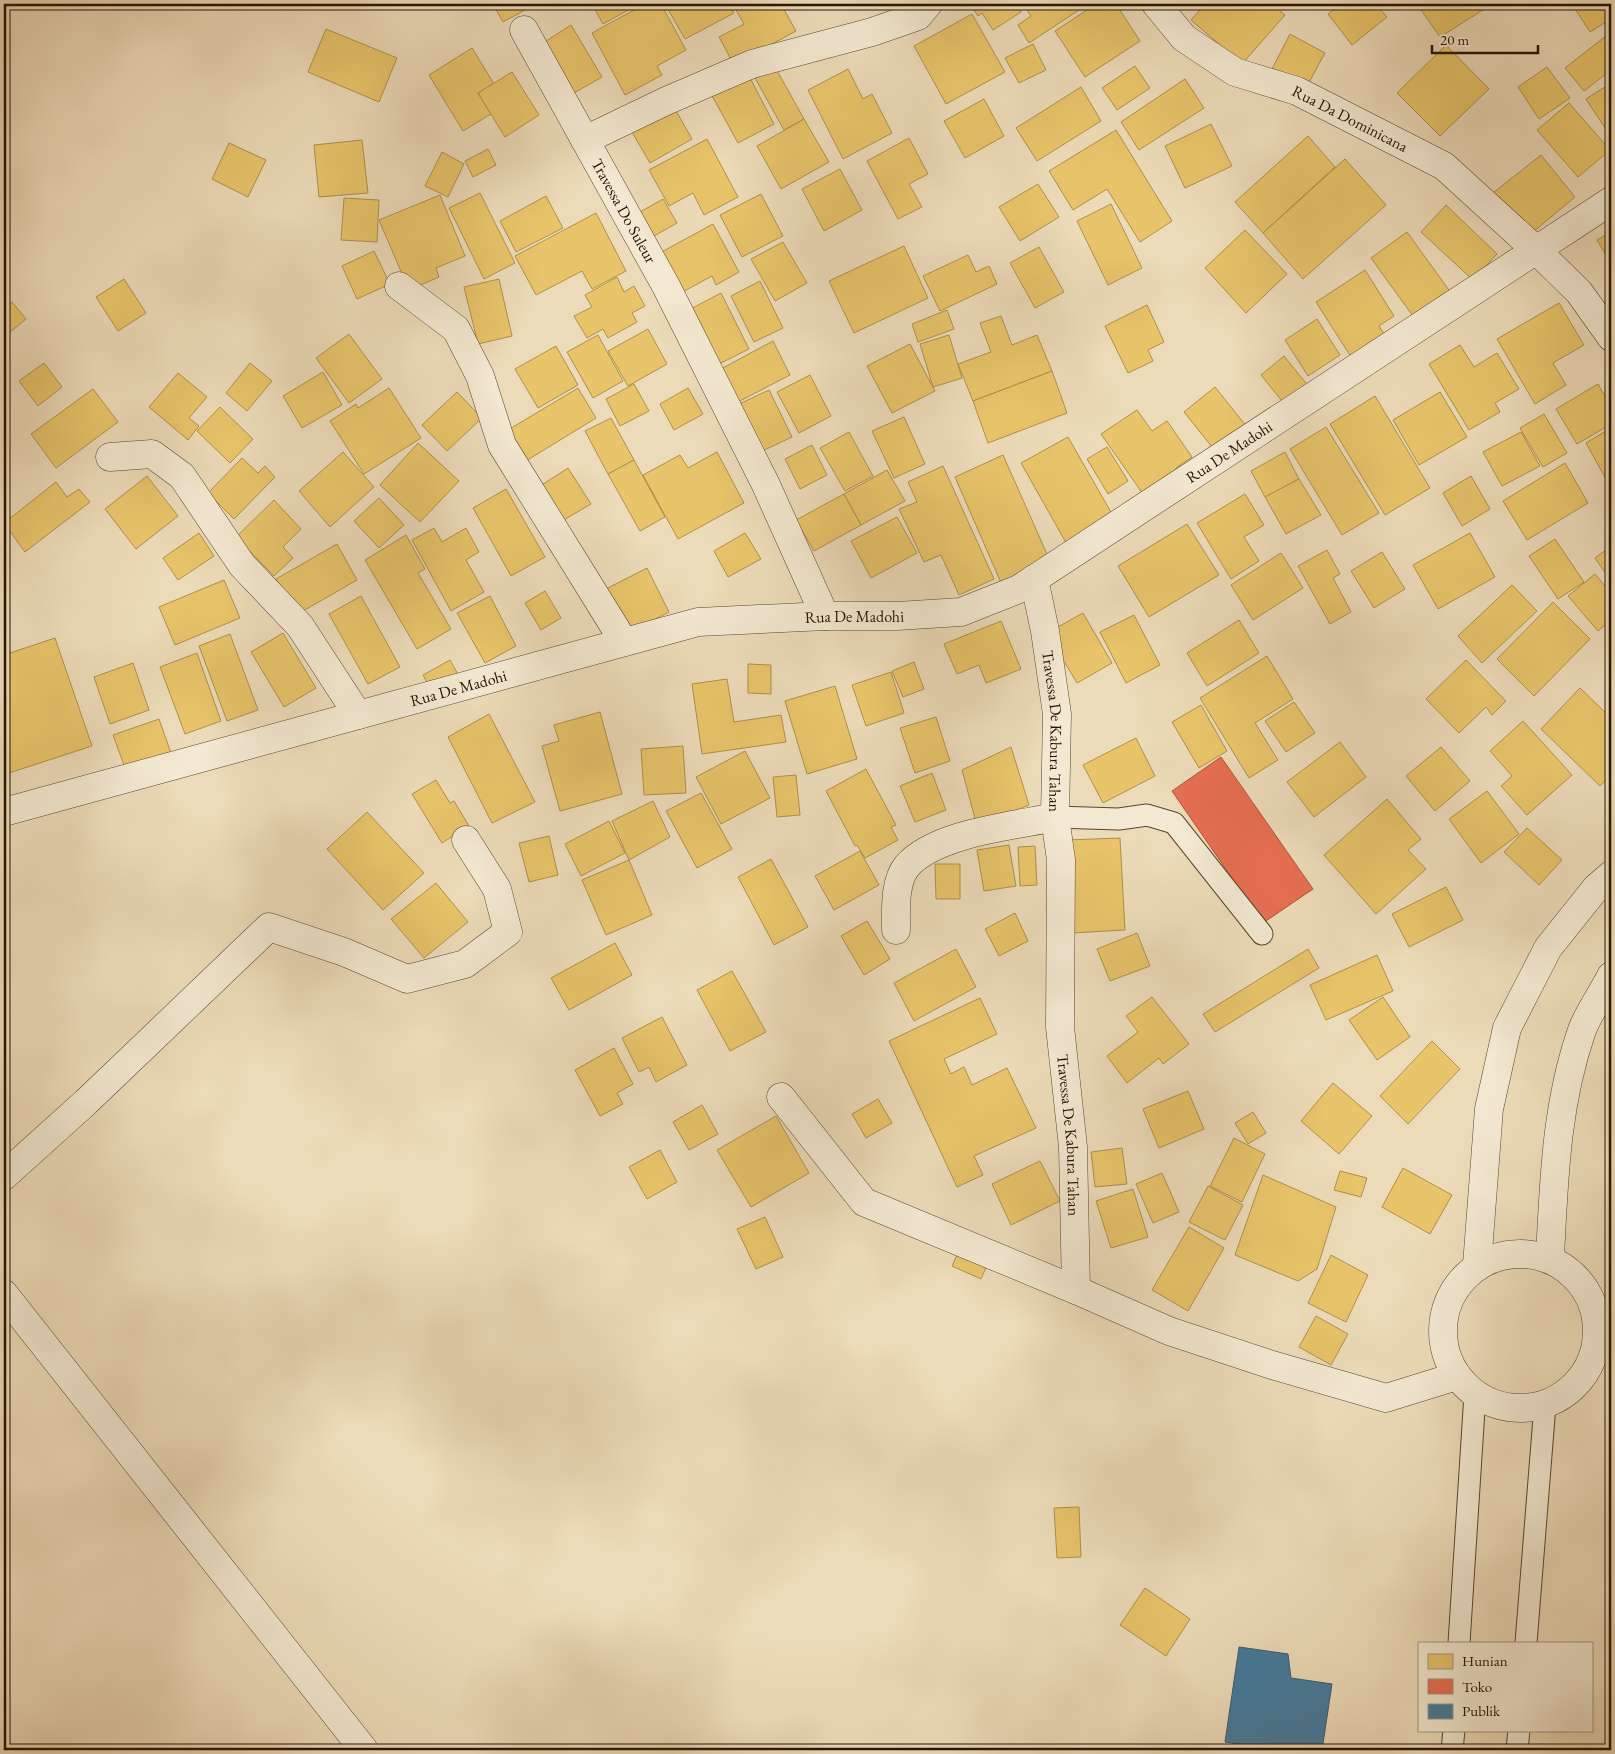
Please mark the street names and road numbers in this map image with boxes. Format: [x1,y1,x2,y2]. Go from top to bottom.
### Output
street label: Rua Da Dominicana [1289,80,1412,157]
street label: Travessa Do Suleur [587,155,662,267]
street label: Rua De Madohi [1181,415,1276,488]
street label: Rua De Madohi [804,605,905,627]
street label: Travessa De Kabura Tahan [1037,649,1068,813]
street label: Rua De Madohi [408,664,509,711]
street label: Travessa De Kabura Tahan [1053,1053,1085,1217]

